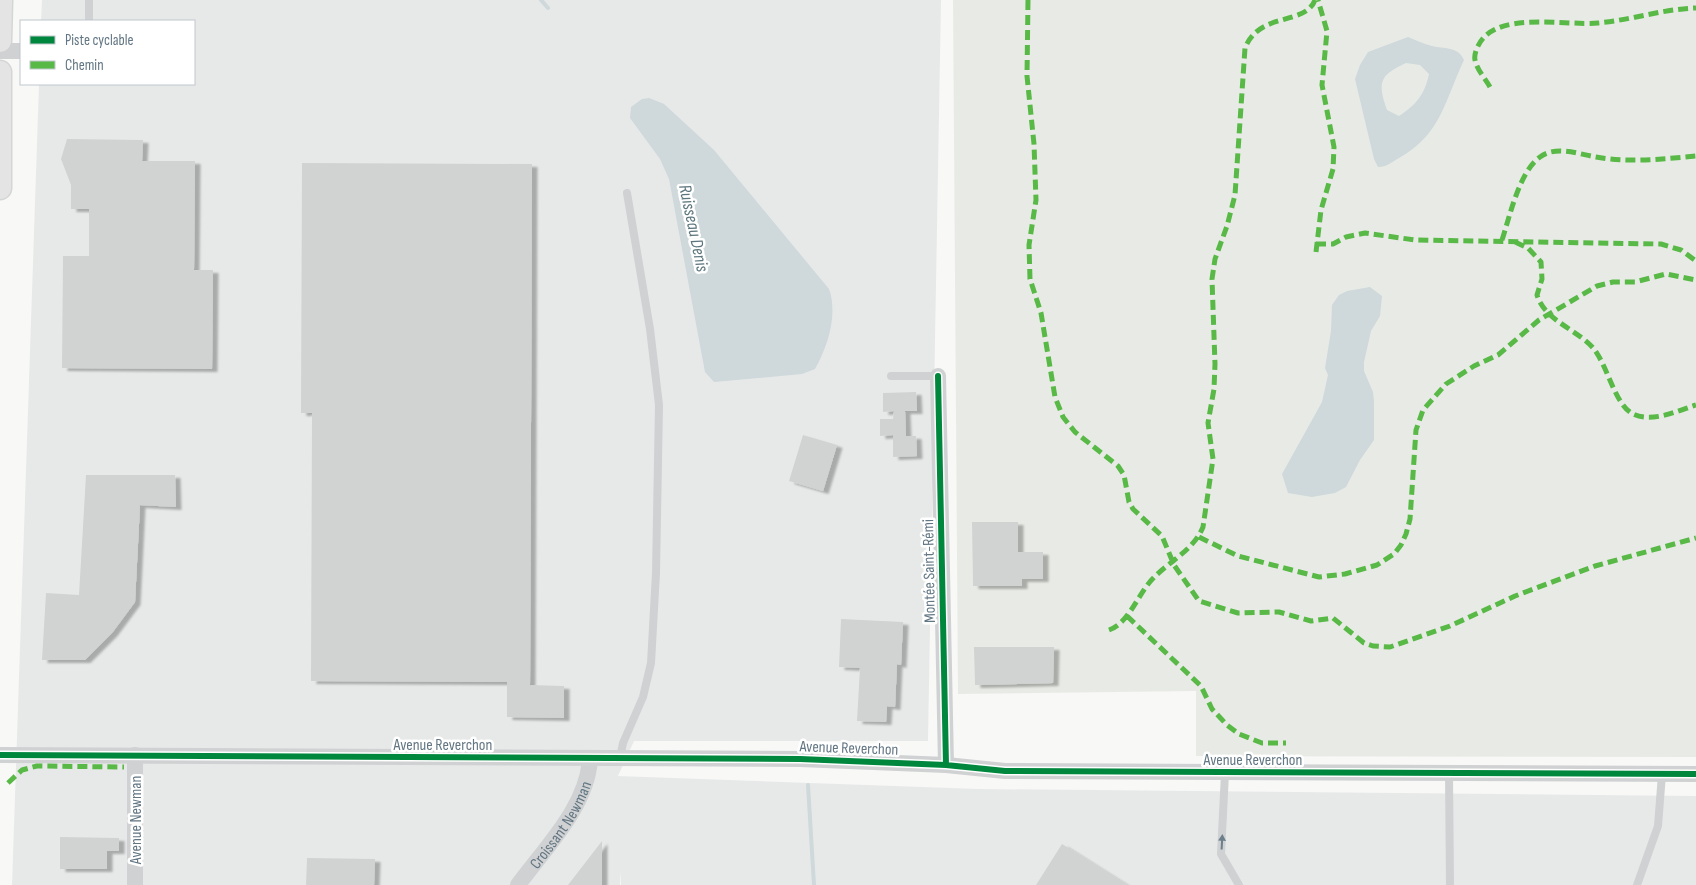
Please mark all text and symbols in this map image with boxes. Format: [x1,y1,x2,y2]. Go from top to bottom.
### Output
legend [20,20,195,85]
text: Piste cyclable [65,31,134,50]
text: Chemin [65,56,104,75]
water label: Ruisseau Denis [674,183,713,274]
street label: Montée Saint-Rémi [919,519,940,623]
street label: Avenue Reverchon [393,736,492,755]
street label: Avenue Reverchon [798,737,899,760]
street label: Avenue Reverchon [1203,751,1302,770]
street label: Avenue Newman [127,776,146,865]
street label: Croissant Newman [526,779,596,873]
one-way arrow [1218,833,1226,849]

